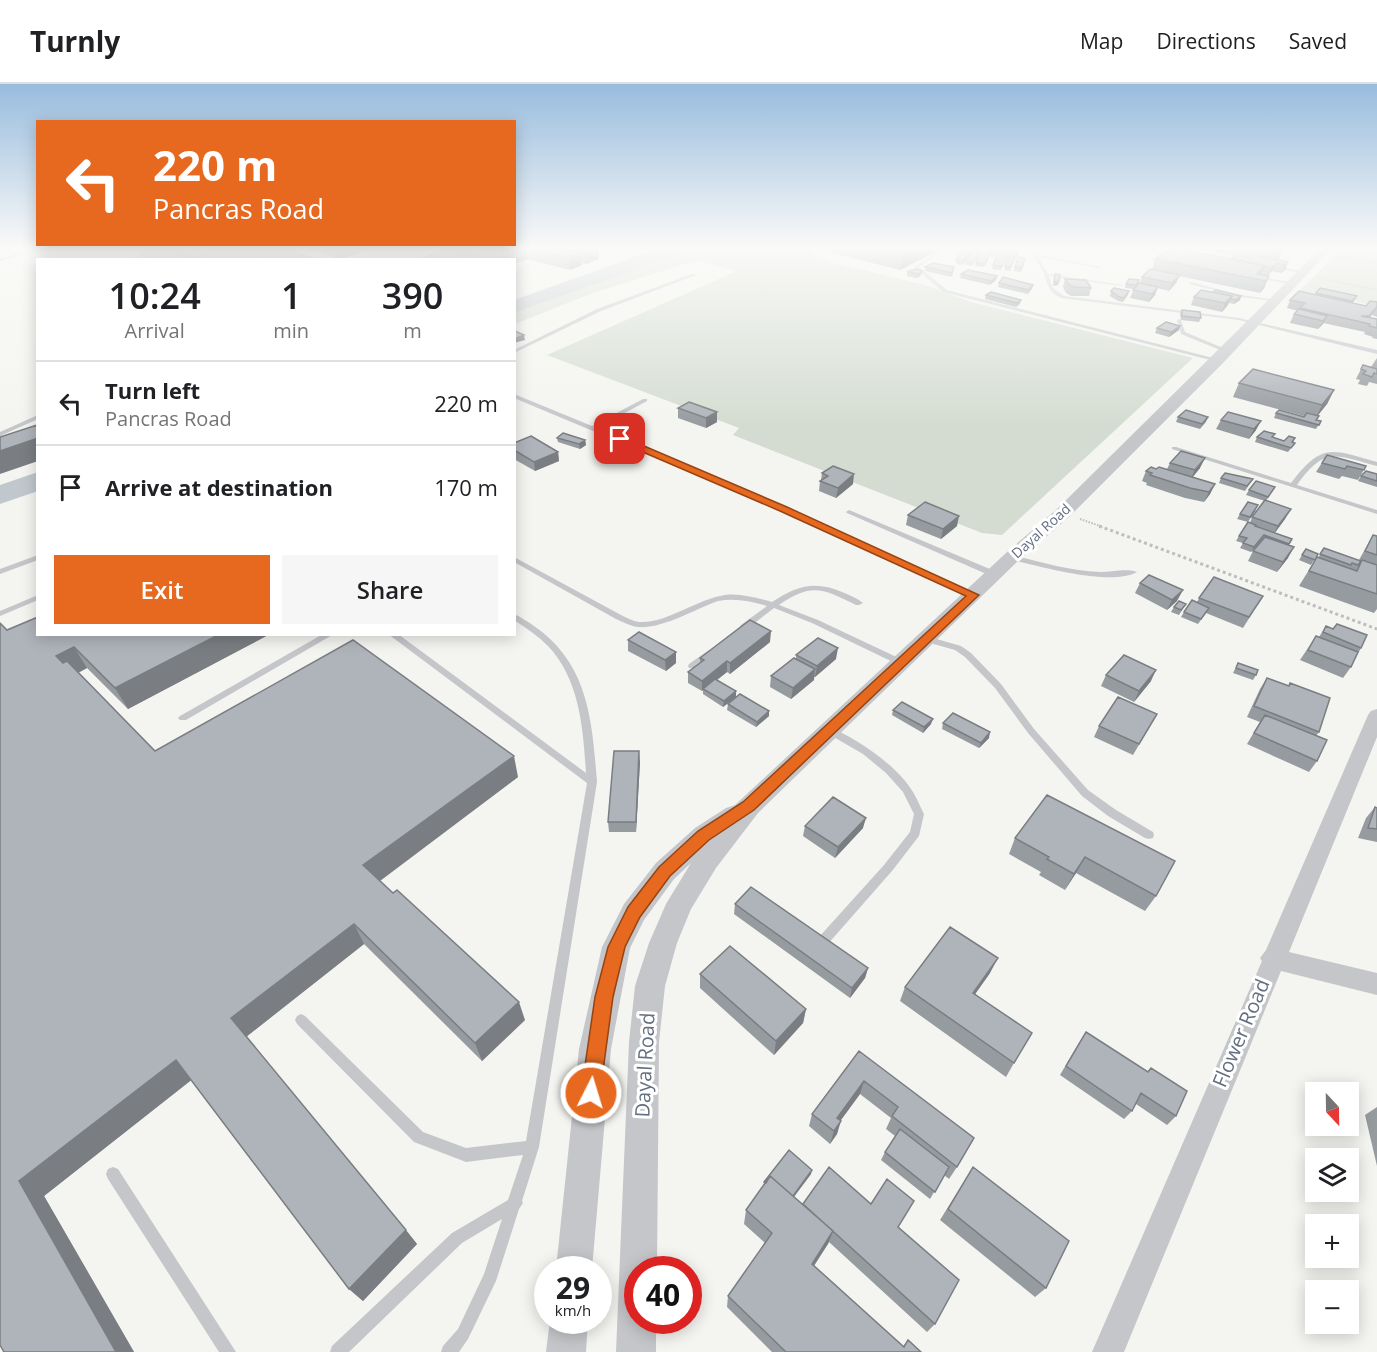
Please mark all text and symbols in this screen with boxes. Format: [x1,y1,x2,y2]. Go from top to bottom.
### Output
text: Turnly [30,22,120,60]
text: Map [1080,27,1123,55]
text: Directions [1156,27,1256,55]
text: Saved [1289,27,1347,55]
text: 220 m [153,136,277,193]
icon: left [54,144,132,222]
text: Pancras Road [153,190,324,227]
text: 10:24 [109,271,201,320]
text: 1 [281,271,302,320]
text: 390 [382,271,443,320]
text: Arrival [125,317,185,344]
text: min [273,317,309,344]
text: m [403,317,422,344]
text: Turn left [105,375,200,405]
icon: left [54,387,87,420]
text: 220 m [434,388,498,418]
text: Pancras Road [105,405,232,432]
pin [594,413,645,464]
icon: arrive [603,422,636,455]
icon: arrive [54,471,87,504]
text: Arrive at destination [105,472,333,502]
text: 170 m [434,472,498,502]
street label: Dayal Road [1007,499,1074,562]
button: Exit [54,555,270,624]
button: Share [282,555,498,624]
street label: Flower Road [1206,974,1275,1091]
street label: Dayal Road [628,1012,661,1118]
position arrow [559,1061,623,1125]
north arrow [1305,1082,1359,1136]
map controls [1305,1082,1359,1334]
button: layers [1305,1148,1359,1202]
button: + [1305,1214,1359,1268]
speed limit sign: 40 [624,1256,702,1334]
text: 29 [556,1267,590,1308]
button: − [1305,1280,1359,1334]
text: km/h [555,1300,591,1320]

